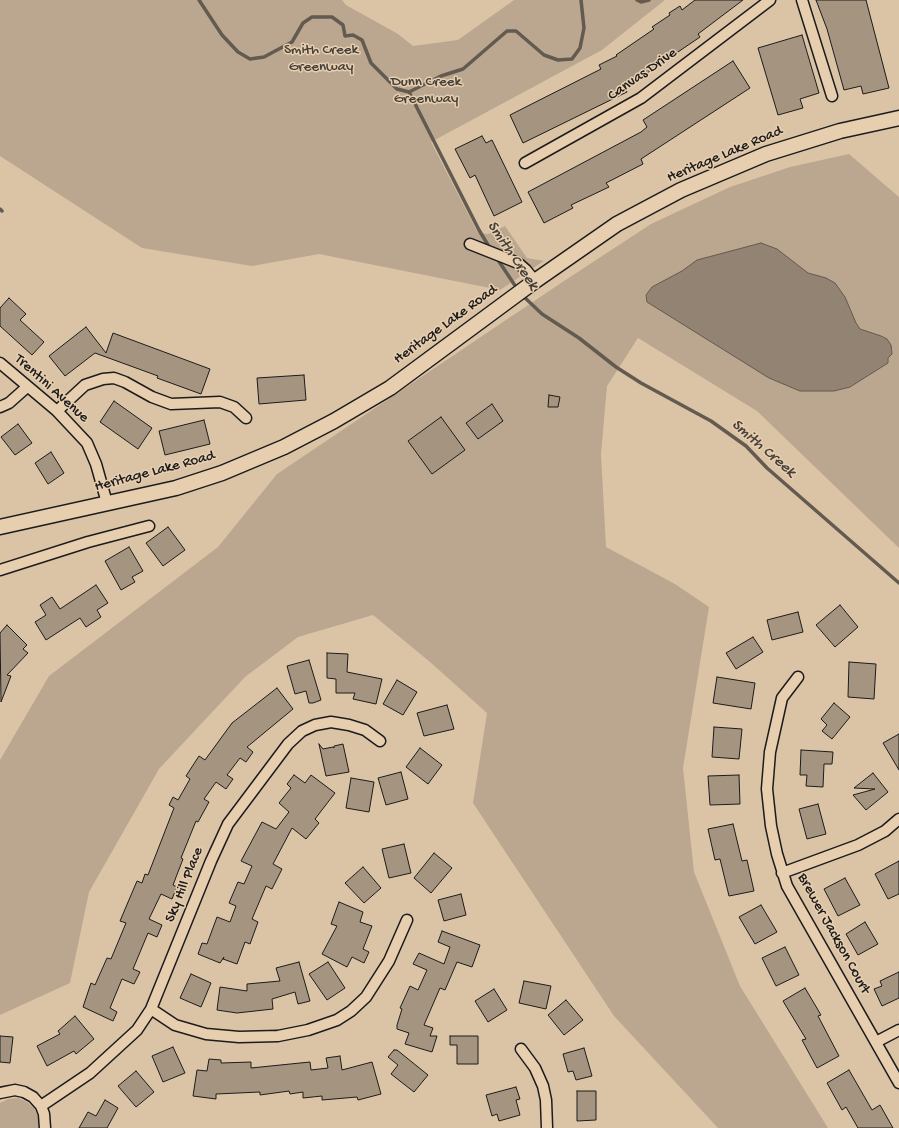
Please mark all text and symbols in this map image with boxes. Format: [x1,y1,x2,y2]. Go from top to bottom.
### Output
park label: Smith Creek Greenway [284,42,358,77]
street label: Canvas Drive [605,45,681,105]
park label: Dunn Creek Greenway [391,74,461,109]
street label: Heritage Lake Road [665,123,785,187]
water label: Smith Creek [482,218,542,294]
street label: Heritage Lake Road [391,281,501,369]
street label: Trentini Avenue [10,351,92,427]
water label: Smith Creek [727,416,799,482]
street label: Heritage Lake Road [93,447,217,497]
street label: Sky Hill Place [162,845,208,925]
street label: Brewer Jackson Court [792,870,874,998]

